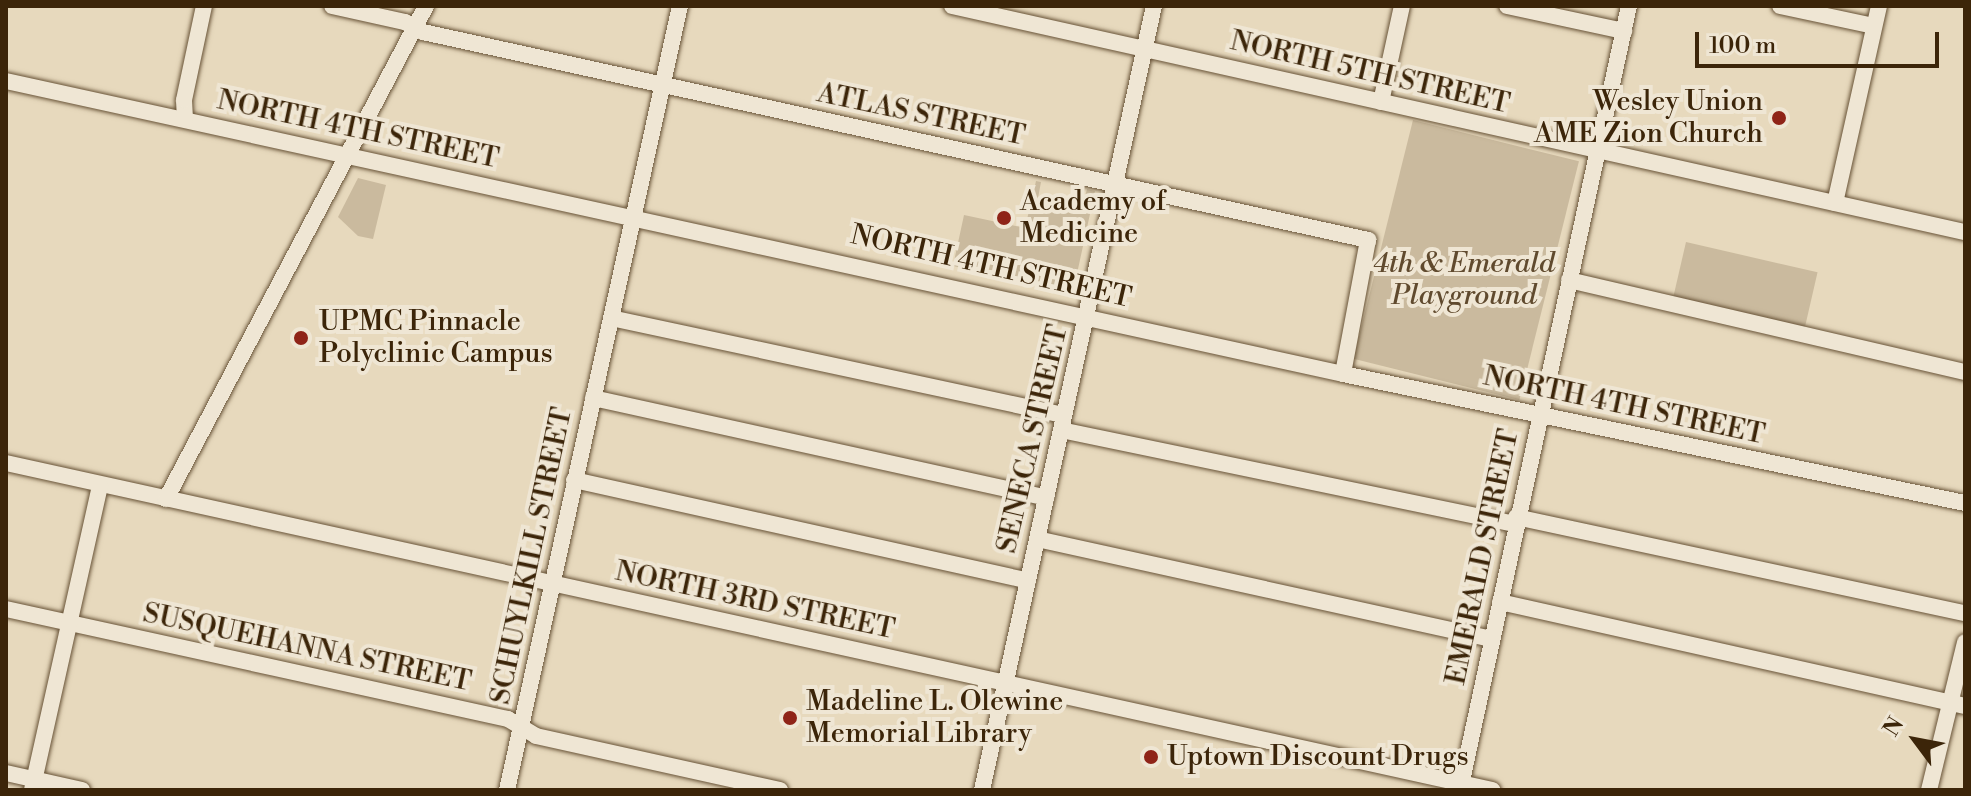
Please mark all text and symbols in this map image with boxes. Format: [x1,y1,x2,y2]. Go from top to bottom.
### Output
scale bar [1699,16,1943,66]
street label: NORTH 5TH STREET [1227,24,1513,122]
text: 100 m [1709,31,1776,61]
street label: ATLAS STREET [814,77,1028,153]
street label: NORTH 4TH STREET [214,84,502,176]
place label: Wesley Union AME Zion Church [1534,85,1763,151]
marker: Wesley Union AME Zion Church [1770,109,1788,127]
place label: Academy of Medicine [1020,185,1166,251]
marker: Academy of Medicine [995,209,1013,227]
street label: NORTH 4TH STREET [847,218,1135,316]
park label: 4th & Emerald Playground [1373,247,1555,313]
place label: UPMC Pinnacle Polyclinic Campus [319,305,553,371]
street label: SENECA STREET [990,322,1076,556]
marker: UPMC Pinnacle Polyclinic Campus [290,327,312,349]
street label: NORTH 4TH STREET [1480,360,1768,452]
street label: SCHUYLKILL STREET [484,405,580,707]
street label: EMERALD STREET [1439,426,1527,688]
street label: NORTH 3RD STREET [612,555,898,647]
street label: SUSQUEHANNA STREET [140,597,474,699]
place label: Madeline L. Olewine Memorial Library [806,685,1063,751]
north arrow [1875,700,1955,780]
marker: Madeline L. Olewine Memorial Library [781,709,799,727]
text: N [1878,712,1910,742]
place label: Uptown Discount Drugs [1167,740,1469,774]
marker: Uptown Discount Drugs [1142,748,1160,766]

